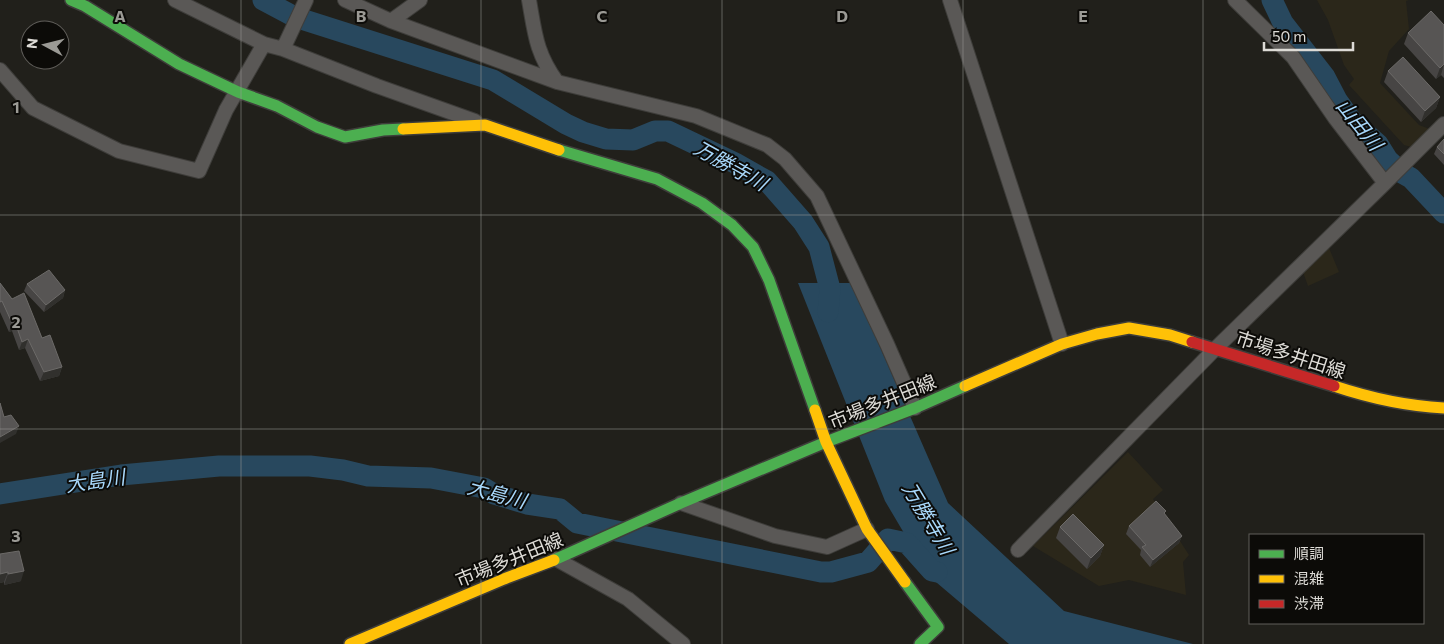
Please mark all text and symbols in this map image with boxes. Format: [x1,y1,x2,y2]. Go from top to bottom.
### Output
text: A [114,6,126,25]
text: B [356,6,367,25]
text: C [597,6,608,25]
text: D [836,6,848,25]
text: E [1078,6,1088,25]
north arrow [20,20,70,70]
scale bar [1264,20,1353,52]
text: 50 m [1272,27,1306,45]
text: N [23,37,41,50]
water label: 山田川 [1332,93,1389,156]
text: 1 [12,97,20,116]
water label: 万勝寺川 [690,135,774,196]
text: 2 [11,312,21,331]
street label: 市場多井田線 [1233,325,1349,383]
street label: 市場多井田線 [825,369,939,433]
water label: 大島川 [64,464,128,496]
water label: 大島川 [465,474,531,513]
water label: 万勝寺川 [898,478,961,560]
text: 3 [11,526,21,545]
street label: 市場多井田線 [452,527,566,591]
legend [1249,534,1424,624]
text: 順調 [1294,544,1324,562]
text: 混雑 [1294,569,1324,587]
text: 渋滞 [1294,594,1324,612]

